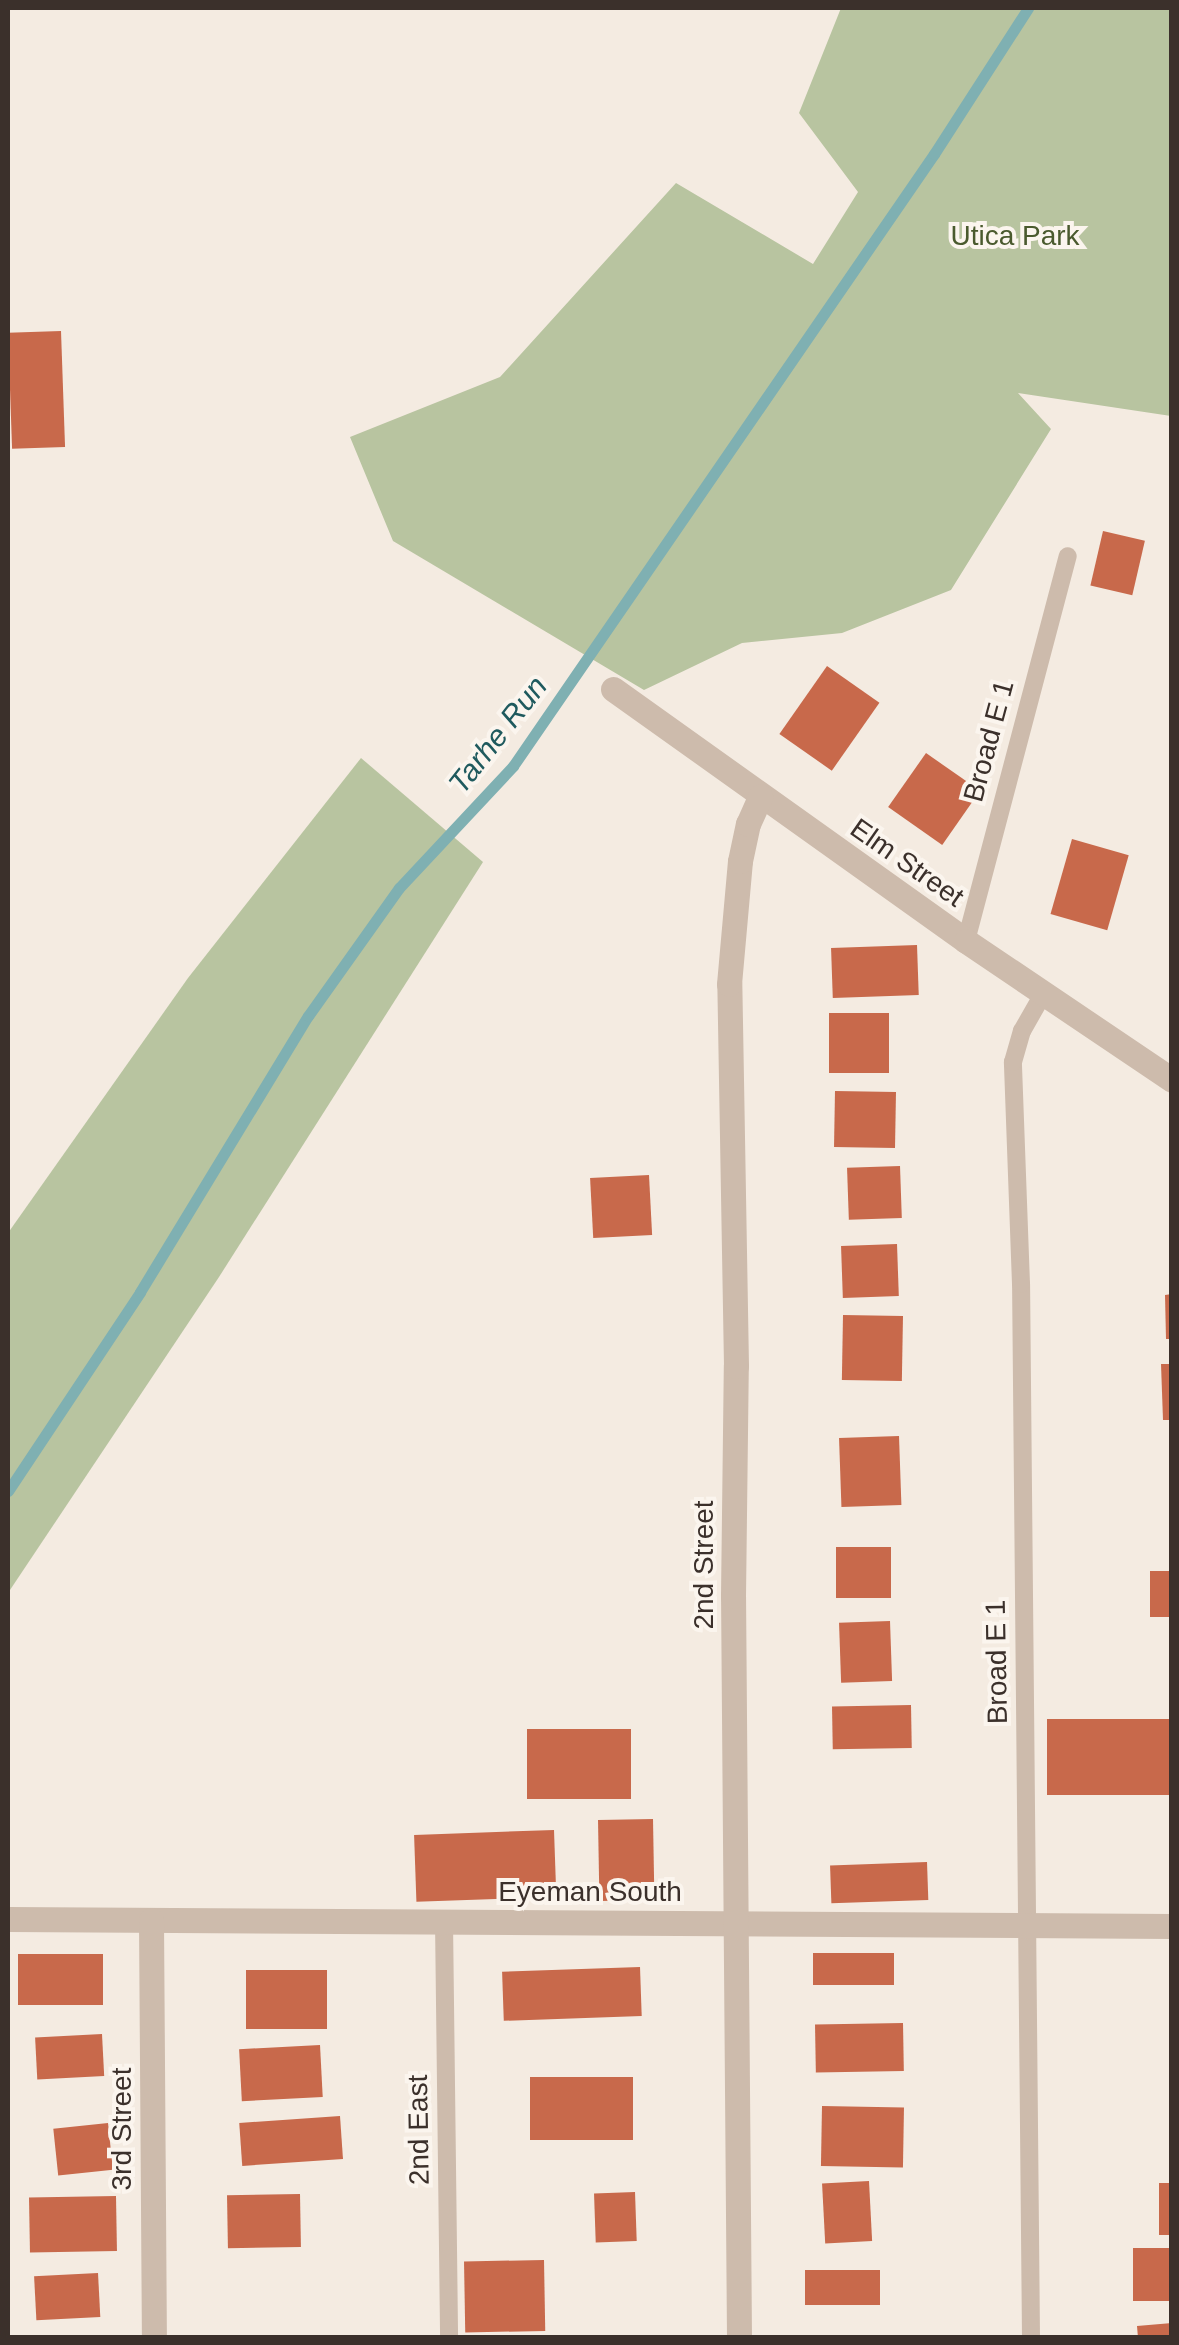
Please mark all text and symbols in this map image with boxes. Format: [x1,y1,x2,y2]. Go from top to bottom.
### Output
park label: Utica Park [950,219,1080,253]
water label: Tarhe Run [441,669,555,801]
street label: Broad E 1 [957,677,1021,805]
street label: Elm Street [844,812,970,914]
street label: 2nd Street [687,1500,721,1630]
street label: Broad E 1 [979,1599,1015,1725]
street label: Eyeman South [498,1875,682,1909]
street label: 3rd Street [105,2068,139,2190]
street label: 2nd East [401,2074,437,2186]

